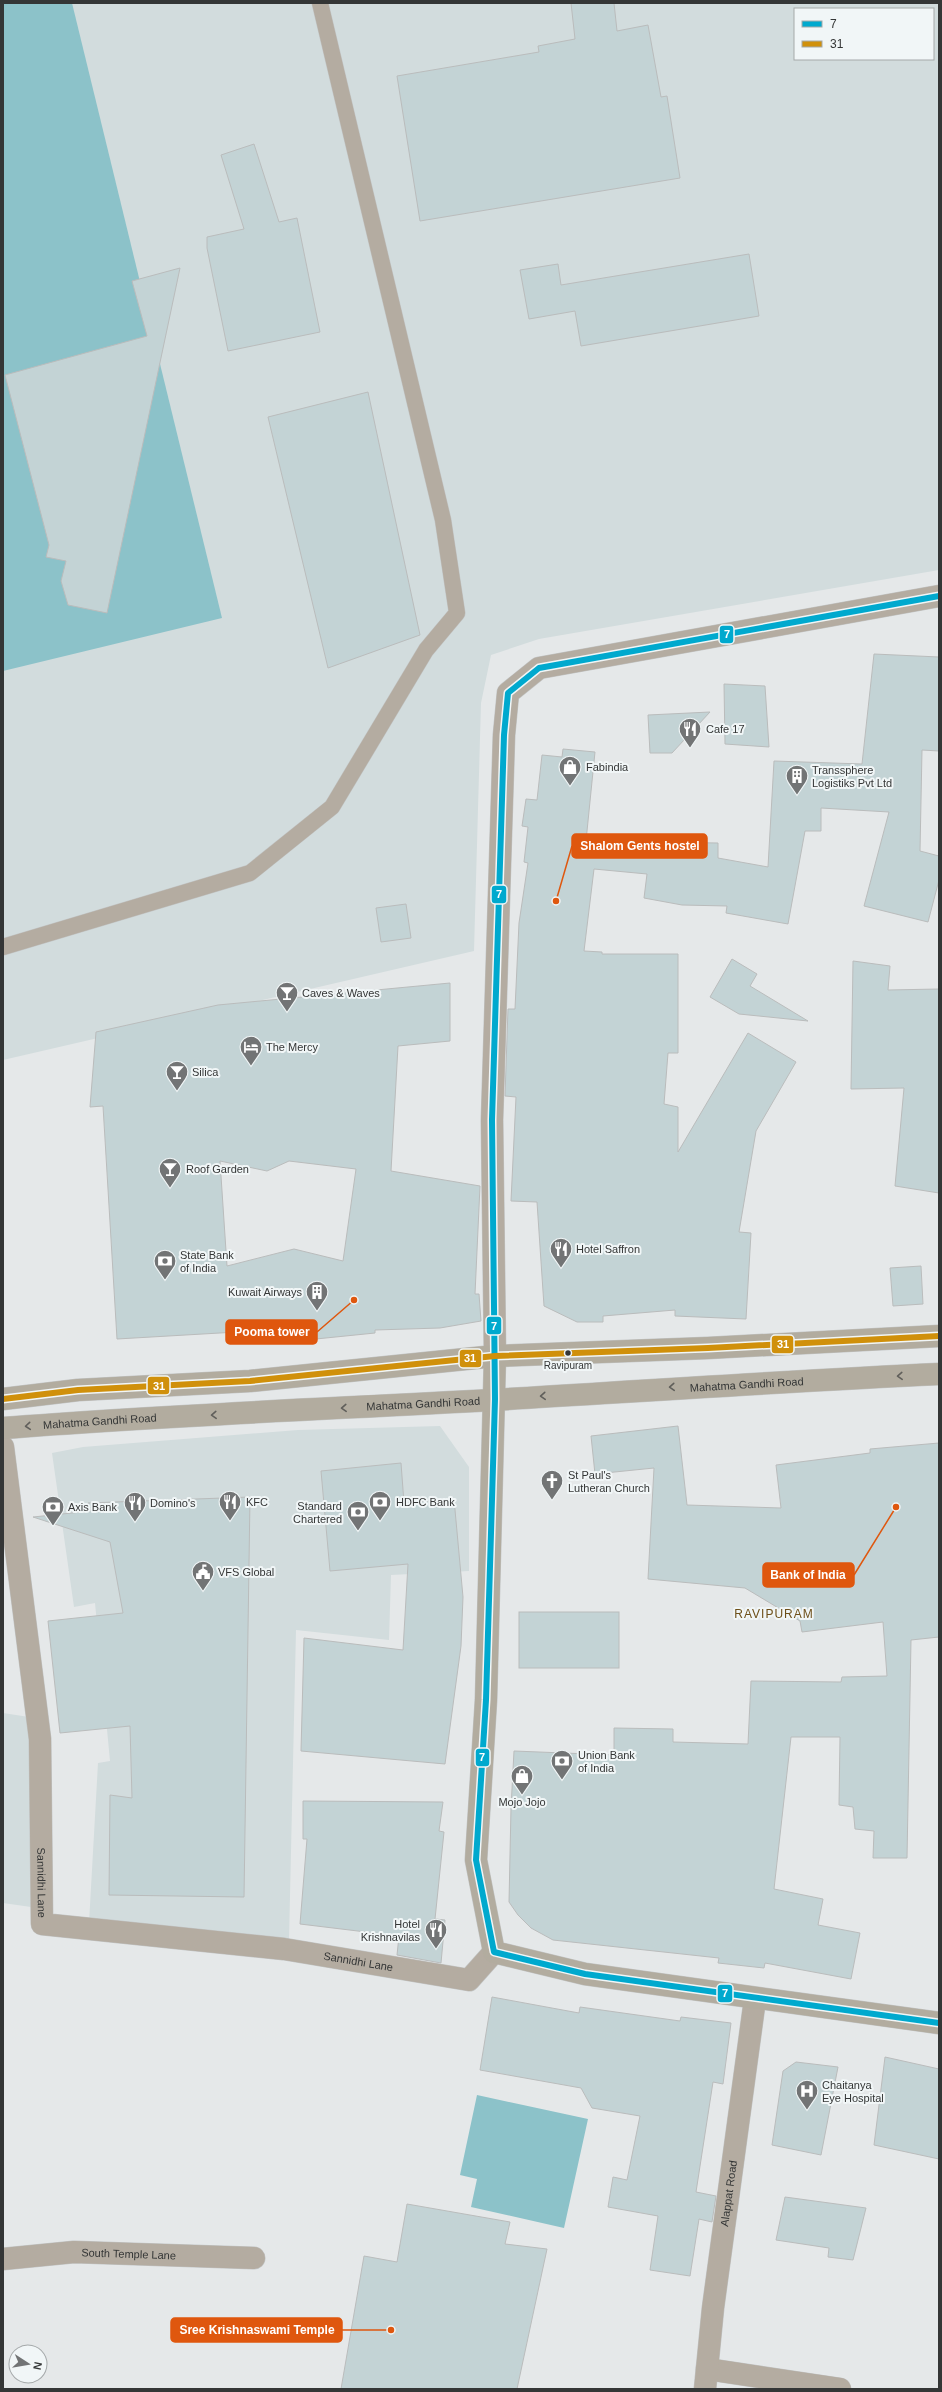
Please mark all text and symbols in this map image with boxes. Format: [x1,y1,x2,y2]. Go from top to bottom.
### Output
legend [794,8,934,60]
text: 7 [830,17,837,31]
text: 31 [830,37,844,51]
line badge: 7 [719,625,734,644]
text: 7 [724,628,730,640]
restaurant icon: Cafe 17 [677,716,703,749]
place label: Cafe 17 [706,723,745,735]
shop icon: Fabindia [557,754,583,787]
place label: Fabindia [586,761,629,773]
building icon: Transsphere Logistiks Pvt Ltd [784,763,810,796]
place label: Transsphere Logistiks Pvt Ltd [812,764,892,789]
callout: Shalom Gents hostel [572,834,707,858]
text: Shalom Gents hostel [580,839,700,853]
line badge: 7 [491,885,507,904]
text: 7 [496,888,502,900]
bar icon: Caves & Waves [274,980,300,1013]
place label: Caves & Waves [302,987,380,999]
hotel icon: The Mercy [238,1034,264,1067]
place label: The Mercy [266,1041,318,1053]
bar icon: Silica [164,1059,190,1092]
place label: Silica [192,1066,219,1078]
bar icon: Roof Garden [157,1156,183,1189]
place label: Roof Garden [186,1163,249,1175]
restaurant icon: Hotel Saffron [548,1236,574,1269]
place label: Hotel Saffron [576,1243,640,1255]
bank icon: State Bank of India [152,1248,178,1281]
place label: State Bank of India [180,1249,234,1274]
building icon: Kuwait Airways [304,1279,330,1312]
place label: Kuwait Airways [228,1286,302,1298]
line badge: 7 [486,1316,502,1335]
callout: Pooma tower [226,1320,317,1344]
text: 7 [491,1320,497,1332]
text: Pooma tower [234,1325,310,1339]
line badge: 31 [771,1335,794,1354]
text: 31 [777,1338,789,1350]
marker: Ravipuram [563,1348,573,1358]
line badge: 31 [459,1349,482,1368]
text: 31 [464,1352,476,1364]
place label: Ravipuram [544,1360,592,1371]
one-way arrow [897,1371,903,1380]
street label: Mahatma Gandhi Road [690,1375,804,1394]
line badge: 31 [147,1376,170,1395]
text: 31 [153,1380,165,1392]
one-way arrow [669,1383,675,1392]
one-way arrow [540,1392,546,1401]
street label: Mahatma Gandhi Road [366,1395,480,1413]
one-way arrow [341,1403,347,1412]
one-way arrow [211,1410,217,1419]
street label: Mahatma Gandhi Road [43,1412,157,1431]
one-way arrow [25,1422,31,1431]
church icon: St Paul's Lutheran Church [539,1468,565,1501]
place label: St Paul's Lutheran Church [568,1469,650,1494]
restaurant icon: KFC [217,1489,243,1522]
bank icon: HDFC Bank [367,1489,393,1522]
restaurant icon: Domino's [122,1490,148,1523]
bank icon: Axis Bank [40,1494,66,1527]
place label: KFC [246,1496,268,1508]
place label: HDFC Bank [396,1496,455,1508]
place label: Domino's [150,1497,196,1509]
bank icon: Standard Chartered [345,1499,371,1532]
place label: Standard Chartered [293,1500,342,1525]
place label: Axis Bank [68,1501,117,1513]
public building icon: VFS Global [190,1559,216,1592]
callout: Bank of India [763,1563,854,1587]
place label: VFS Global [218,1566,274,1578]
text: Bank of India [770,1568,846,1582]
district label: RAVIPURAM [734,1607,814,1621]
line badge: 7 [475,1748,490,1767]
bank icon: Union Bank of India [549,1748,575,1781]
place label: Union Bank of India [578,1749,635,1774]
text: 7 [479,1751,485,1763]
shop icon: Mojo Jojo [509,1763,535,1796]
place label: Mojo Jojo [498,1796,546,1808]
street label: Sannidhi Lane [35,1847,48,1918]
restaurant icon: Hotel Krishnavilas [423,1917,449,1950]
place label: Hotel Krishnavilas [361,1918,420,1943]
street label: Sannidhi Lane [323,1950,394,1973]
line badge: 7 [717,1984,733,2003]
text: 7 [722,1987,728,1999]
hospital icon: Chaitanya Eye Hospital [794,2078,820,2111]
place label: Chaitanya Eye Hospital [822,2079,884,2104]
street label: Alappat Road [718,2160,739,2227]
street label: South Temple Lane [81,2246,176,2261]
callout: Sree Krishnaswami Temple [171,2318,342,2342]
text: Sree Krishnaswami Temple [179,2323,335,2337]
north arrow [8,2344,48,2384]
text: N [31,2361,44,2371]

